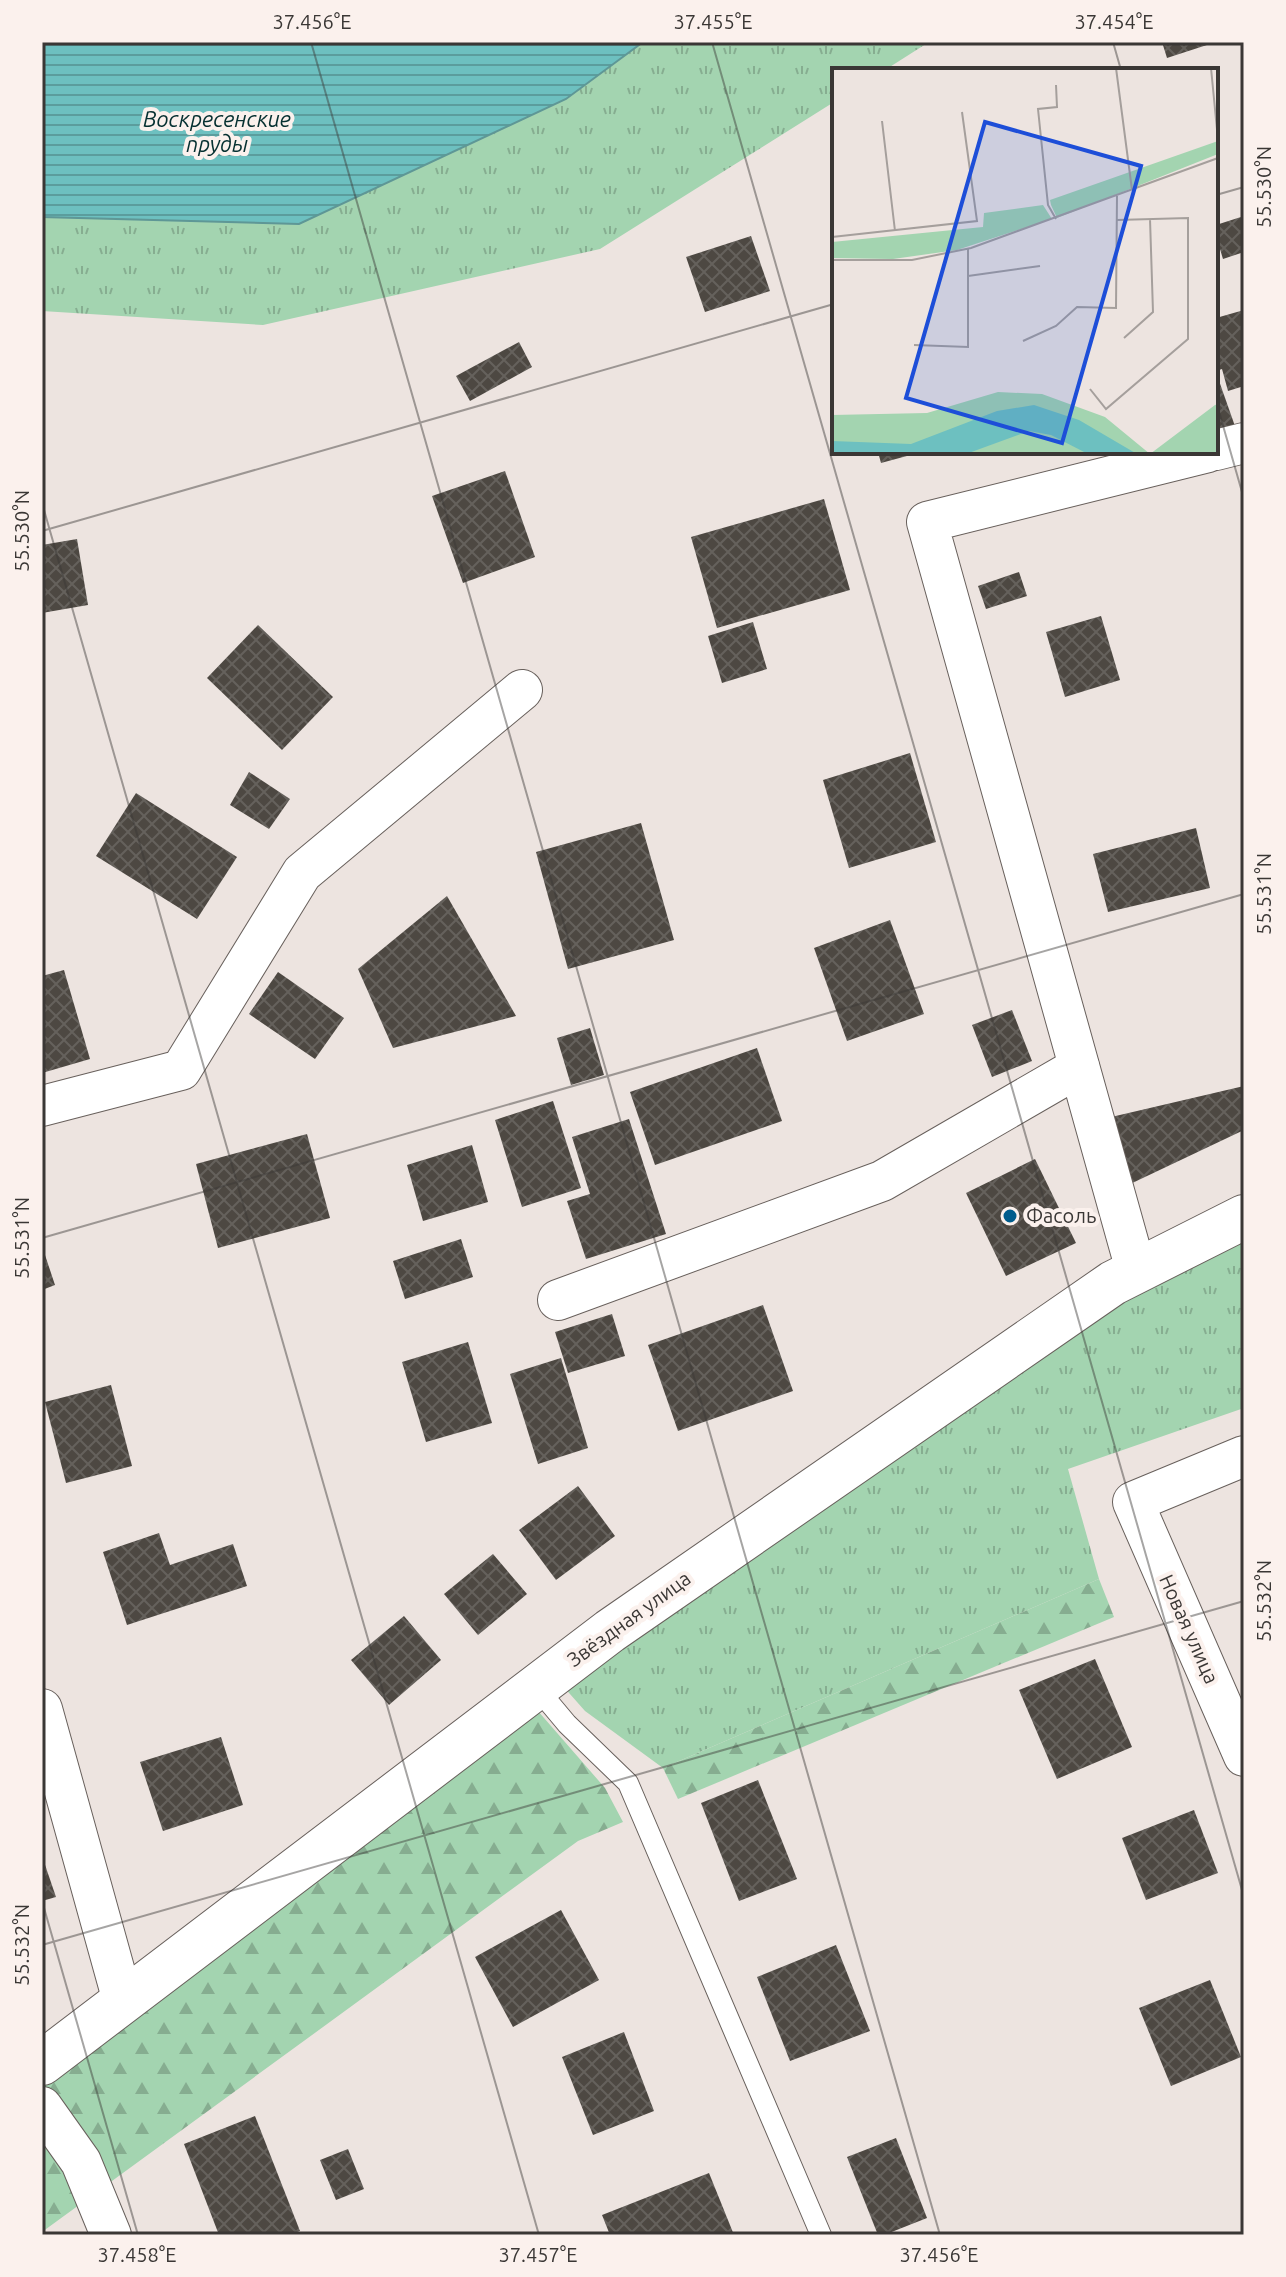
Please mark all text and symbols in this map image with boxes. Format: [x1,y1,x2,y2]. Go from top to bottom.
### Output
text: 37.456°E [273,10,352,33]
text: 37.455°E [674,10,753,33]
text: 37.454°E [1075,10,1154,33]
inset map [832,68,1218,454]
water label: Воскресенские пруды [143,106,291,156]
text: 55.530°N [1252,146,1275,228]
text: 55.530°N [10,490,33,572]
text: 55.531°N [1252,853,1275,935]
text: 55.531°N [10,1197,33,1279]
place label: Фасоль [1026,1204,1096,1227]
marker: Фасоль [1001,1207,1019,1225]
text: 55.532°N [1252,1560,1275,1642]
street label: Звёздная улица [563,1566,695,1671]
street label: Новая улица [1155,1571,1224,1687]
text: 55.532°N [10,1904,33,1986]
text: 37.458°E [98,2243,177,2266]
text: 37.457°E [499,2243,578,2266]
text: 37.456°E [900,2243,979,2266]

